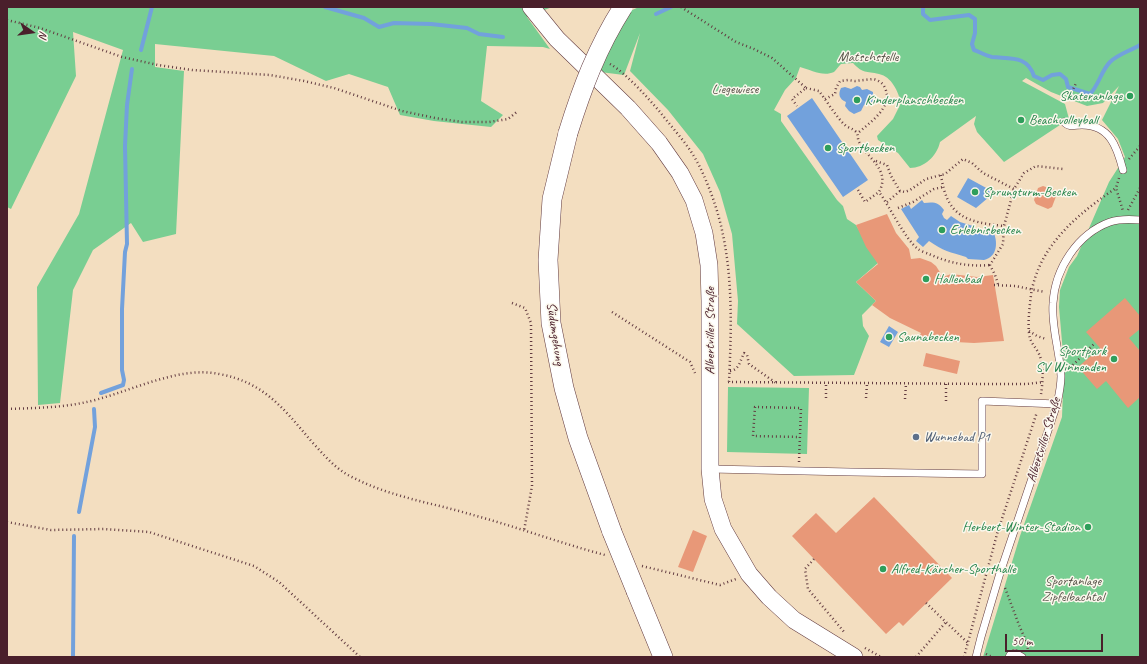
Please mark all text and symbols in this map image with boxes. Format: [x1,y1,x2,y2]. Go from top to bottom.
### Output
north arrow [12,12,52,52]
text: N [36,30,51,40]
park label: Matschstelle [838,49,898,65]
park label: Liegewiese [712,81,758,97]
place label: Skateranlage [1060,88,1122,104]
marker: Skateranlage [1125,91,1135,101]
place label: Kinderplanschbecken [865,92,963,108]
marker: Kinderplanschbecken [852,95,862,105]
place label: Beachvolleyball [1029,112,1098,128]
marker: Beachvolleyball [1016,115,1026,125]
place label: Sportbecken [836,140,894,156]
marker: Sportbecken [823,143,833,153]
place label: Sprungturm-Becken [983,184,1077,200]
marker: Sprungturm-Becken [970,187,980,197]
place label: Erlebnisbecken [950,222,1021,238]
marker: Erlebnisbecken [937,225,947,235]
place label: Hallenbad [934,271,981,287]
marker: Hallenbad [921,274,931,284]
street label: Albertviller Straße [702,287,718,375]
street label: Südumgehung [542,301,568,367]
place label: Saunabecken [897,329,959,345]
marker: Saunabecken [884,332,894,342]
place label: Sportpark SV Winnenden [1036,343,1106,376]
marker: Sportpark SV Winnenden [1109,354,1119,364]
street label: Albertviller Straße [1023,396,1065,484]
place label: Wunnebad P1 [924,429,990,445]
marker: Wunnebad P1 [911,432,921,442]
place label: Herbert-Winter-Stadion [962,519,1080,535]
marker: Herbert-Winter-Stadion [1083,522,1093,532]
place label: Alfred-Kärcher-Sporthalle [891,561,1016,577]
marker: Alfred-Kärcher-Sporthalle [878,564,888,574]
park label: Sportanlage Zipfelbachtal [1042,573,1104,606]
scale bar [1007,626,1105,652]
text: 50 m [1012,633,1032,649]

